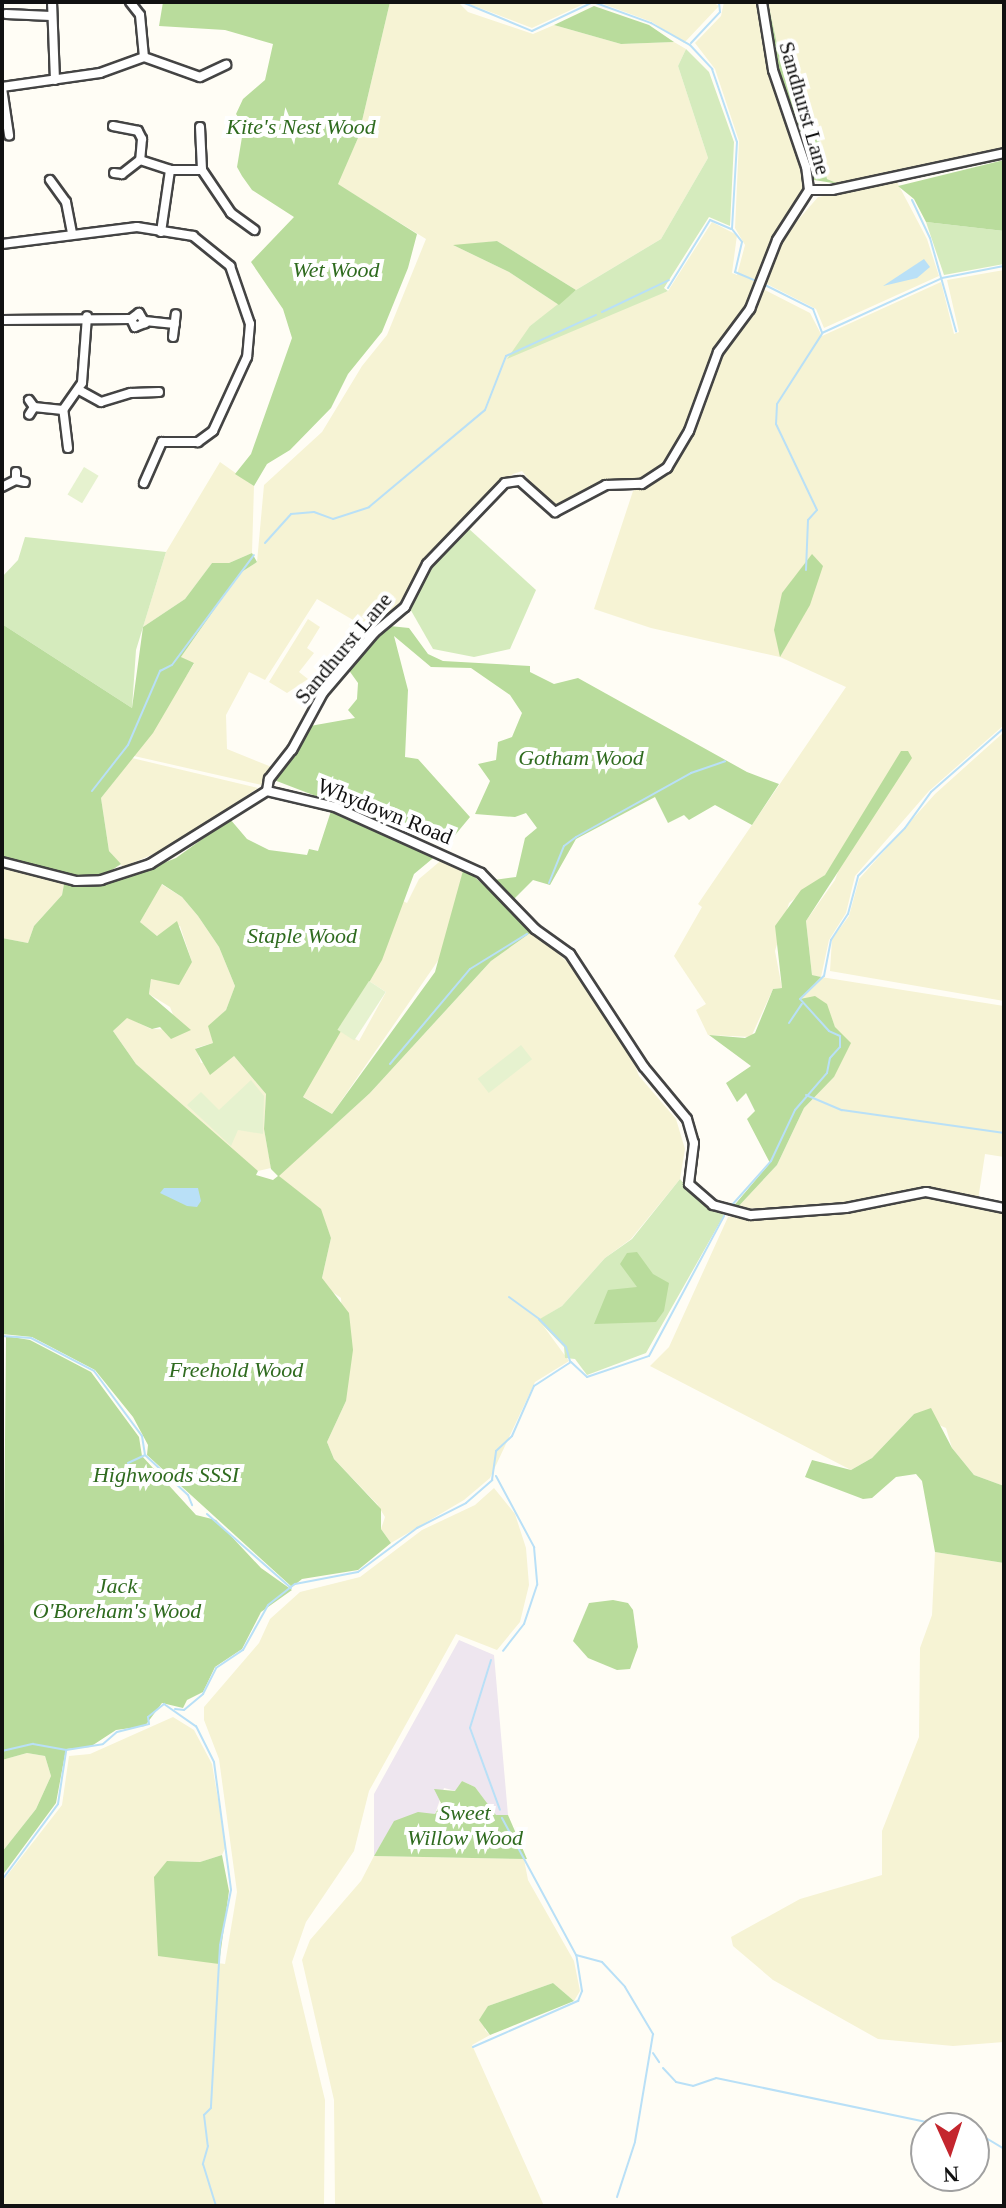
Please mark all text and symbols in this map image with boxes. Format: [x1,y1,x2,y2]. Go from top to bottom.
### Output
street label: Sandhurst Lane [773,38,837,178]
park label: Kite's Nest Wood [226,114,376,140]
park label: Wet Wood [293,257,379,283]
street label: Sandhurst Lane [289,587,397,709]
park label: Gotham Wood [518,745,644,771]
street label: Whydown Road [313,772,457,850]
park label: Staple Wood [247,923,357,949]
park label: Freehold Wood [169,1357,303,1383]
park label: Highwoods SSSI [93,1462,239,1488]
park label: Jack O'Boreham's Wood [33,1572,201,1624]
park label: Sweet Willow Wood [407,1799,523,1850]
north arrow [910,2112,990,2192]
text: N [943,2162,960,2187]

